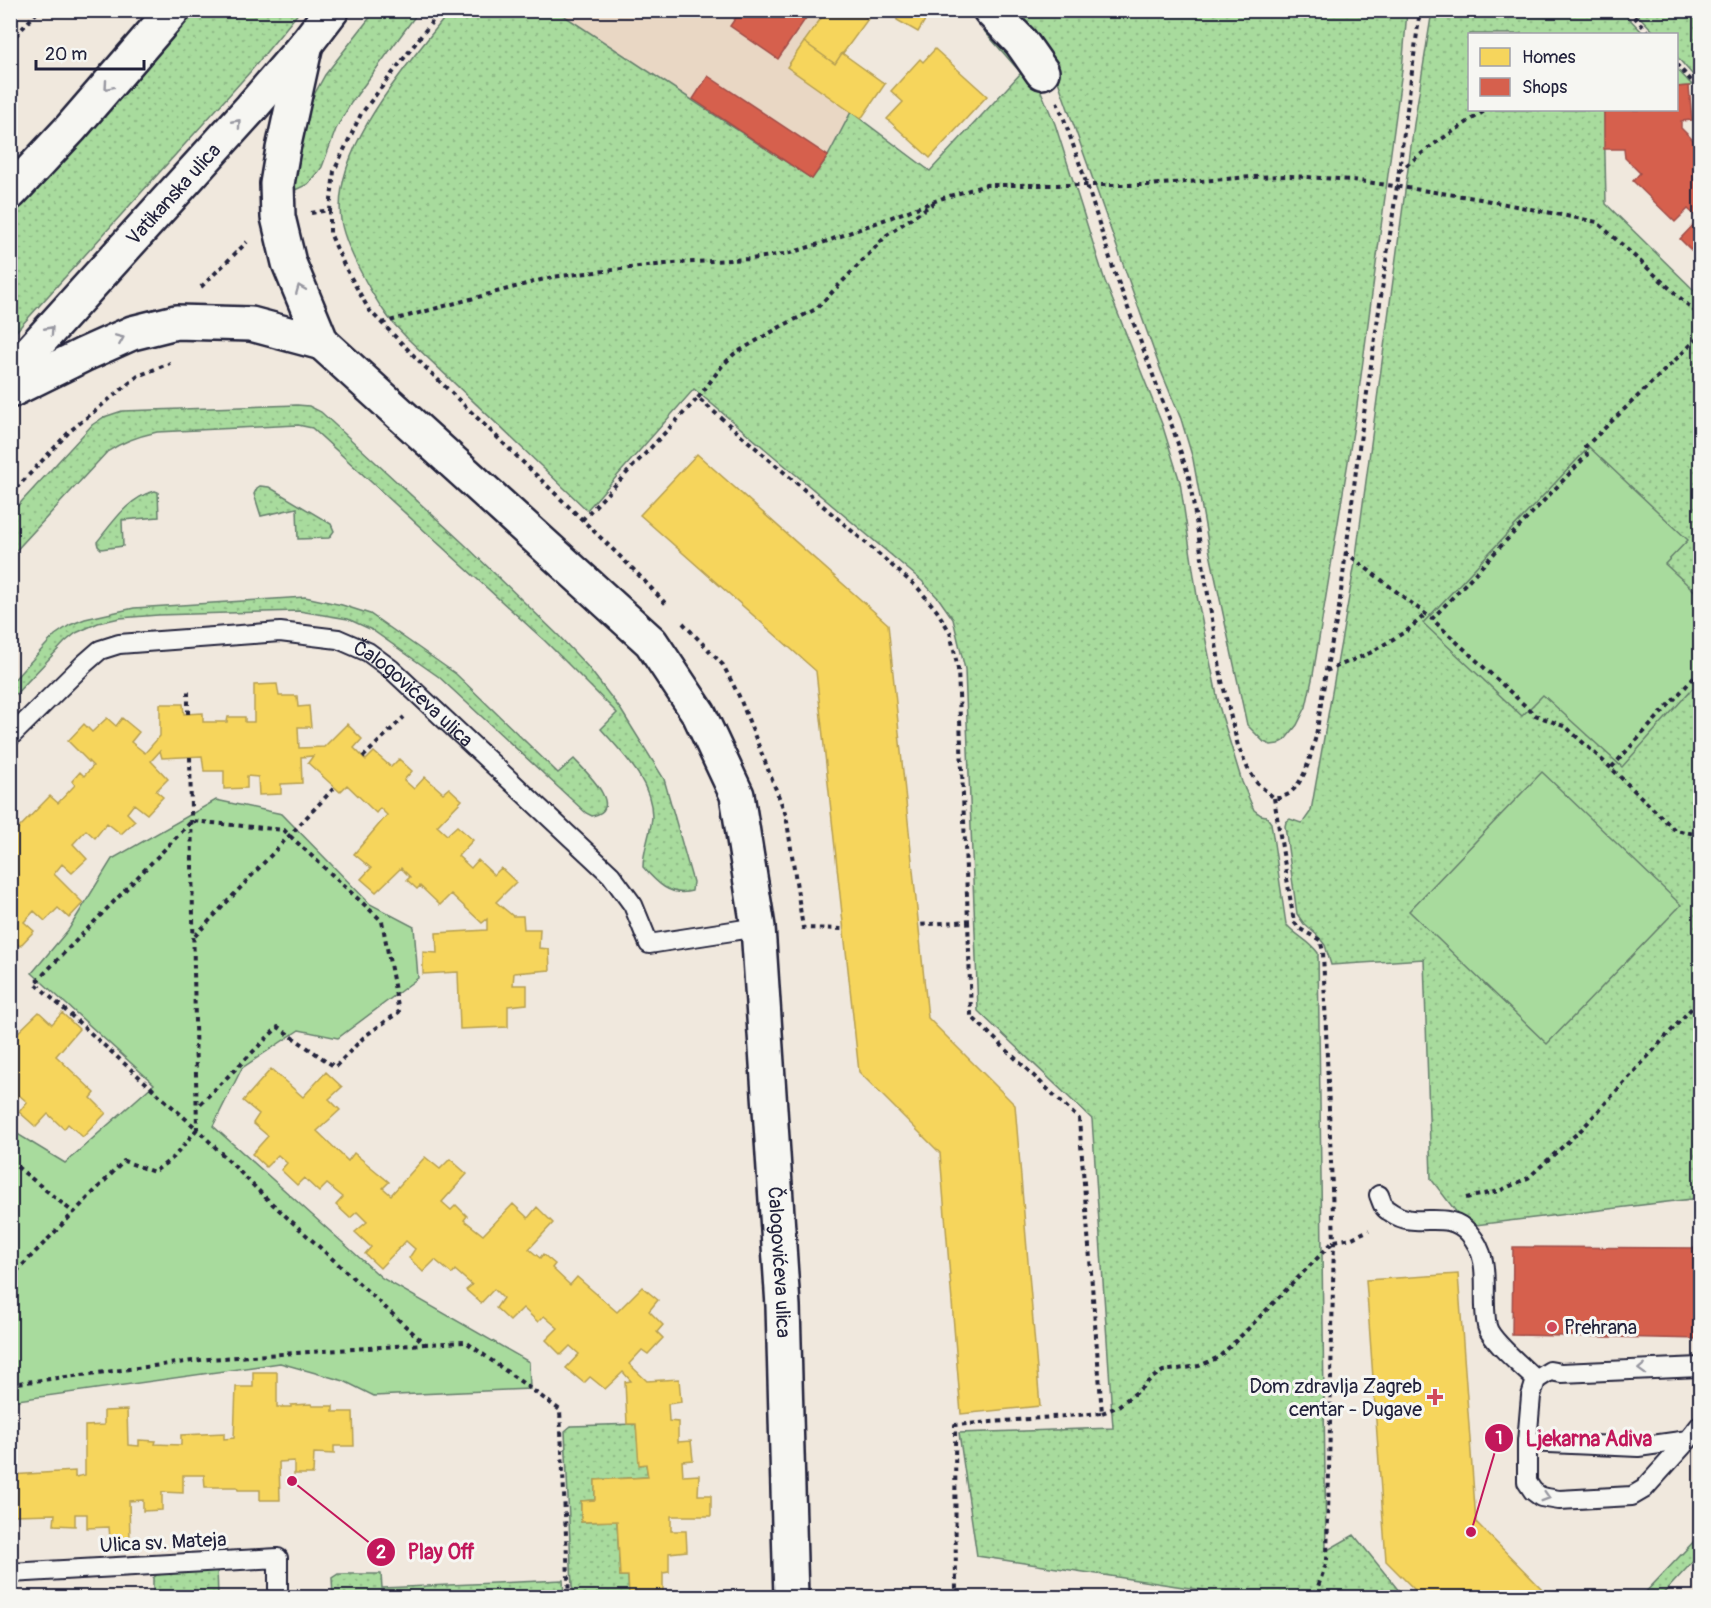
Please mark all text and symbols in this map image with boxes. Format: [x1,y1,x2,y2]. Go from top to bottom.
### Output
scale bar [36,33,144,71]
legend [1468,33,1678,111]
text: 20 m [45,43,87,66]
text: Homes [1522,46,1575,69]
text: Shops [1522,76,1567,99]
one-way arrow [104,79,115,90]
one-way arrow [230,120,241,130]
street label: Vatikanska ulica [121,138,226,250]
one-way arrow [295,284,307,295]
one-way arrow [43,326,54,337]
one-way arrow [114,334,125,346]
street label: Čalogovićeva ulica [350,635,478,753]
street label: Čalogovićeva ulica [762,1186,796,1338]
place label: Prehrana [1564,1315,1637,1340]
marker: Prehrana [1545,1320,1559,1334]
one-way arrow [1638,1363,1647,1376]
place label: Dom zdravlja Zagreb centar - Dugave [1249,1374,1422,1422]
marker: Dom zdravlja Zagreb centar - Dugave [1426,1388,1444,1406]
callout: Ljekarna Adiva [1484,1419,1664,1458]
text: Ljekarna Adiva [1526,1426,1653,1453]
text: 1 [1495,1427,1503,1450]
one-way arrow [1540,1489,1551,1502]
street label: Ulica sv. Mateja [99,1527,227,1558]
callout: Play Off [366,1532,487,1571]
text: Play Off [408,1539,475,1566]
text: 2 [376,1541,386,1564]

